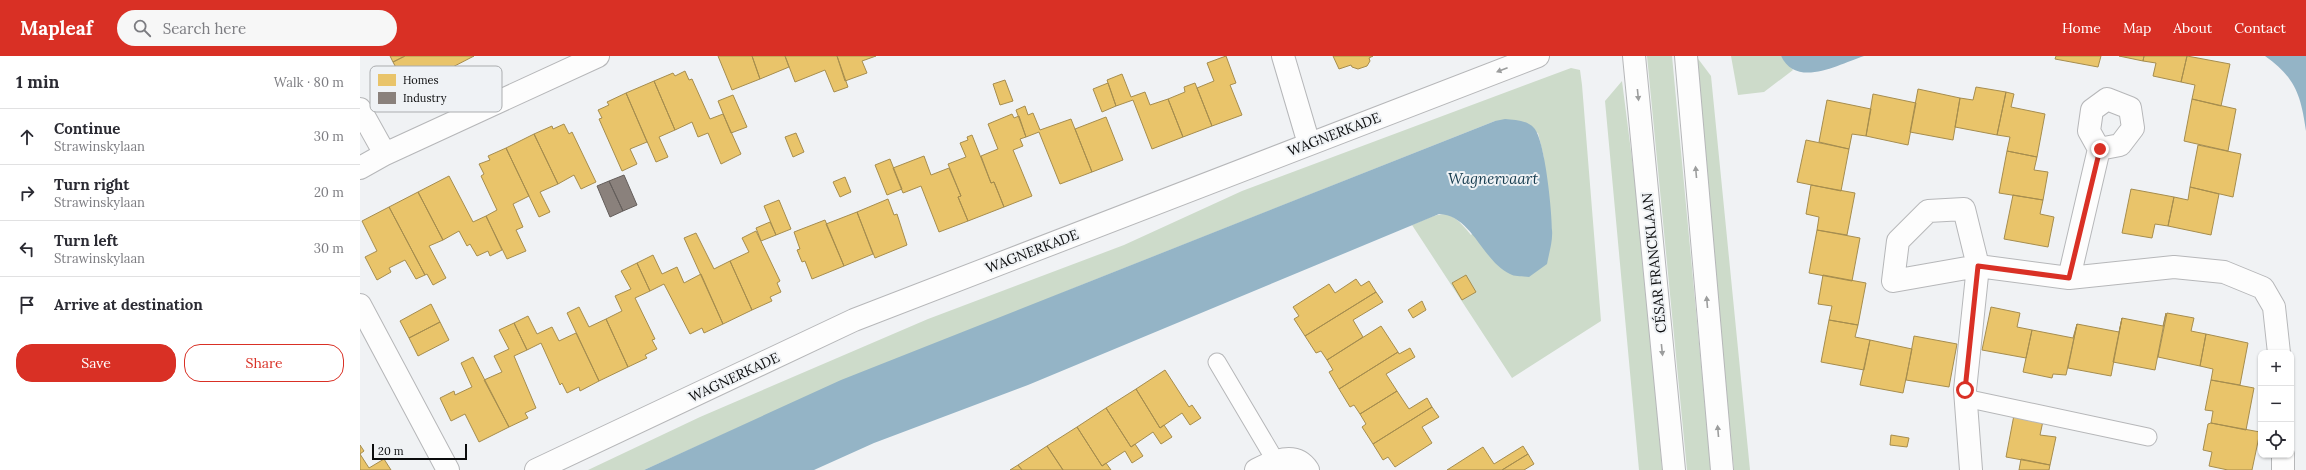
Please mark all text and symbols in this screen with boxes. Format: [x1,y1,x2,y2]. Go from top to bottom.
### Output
search box [117,10,397,46]
text: Mapleaf [20,16,93,40]
icon: search [131,17,153,39]
text: Search here [163,19,246,38]
text: Home [2062,19,2101,37]
text: Map [2123,19,2151,37]
text: About [2173,19,2212,37]
text: Contact [2234,19,2286,37]
legend [370,66,502,112]
one-way arrow [1496,67,1508,73]
text: 1 min [16,71,59,93]
text: Homes [403,73,439,87]
text: Walk · 80 m [274,74,344,91]
one-way arrow [1634,89,1641,101]
text: Industry [403,91,447,105]
street label: WAGNERKADE [1285,108,1383,160]
text: Continue [54,119,120,138]
icon: ahead [16,126,38,148]
text: 30 m [314,128,344,145]
text: Strawinskylaan [54,138,145,155]
route end [2091,140,2109,158]
one-way arrow [1693,166,1699,178]
water label: Wagnervaart [1448,169,1538,188]
text: Turn right [54,175,130,194]
icon: right [16,182,38,204]
text: 20 m [314,184,344,201]
street label: CÉSAR FRANCKLAAN [1638,192,1670,334]
text: Strawinskylaan [54,194,145,211]
street label: WAGNERKADE [983,225,1081,277]
text: Turn left [54,231,118,250]
icon: left [16,238,38,260]
text: 30 m [314,240,344,257]
text: Strawinskylaan [54,250,145,267]
icon: arrive [16,294,38,316]
text: Arrive at destination [54,295,203,314]
one-way arrow [1704,296,1711,308]
button: Save [16,344,176,382]
button: Share [184,344,344,382]
one-way arrow [1659,344,1666,356]
street label: WAGNERKADE [686,348,783,406]
map controls [2258,350,2294,458]
button: + [2258,350,2294,386]
route start [1956,381,1974,399]
button: − [2258,386,2294,422]
button: locate [2258,422,2294,458]
one-way arrow [1715,425,1722,437]
scale bar [372,442,467,461]
text: 20 m [378,444,403,458]

